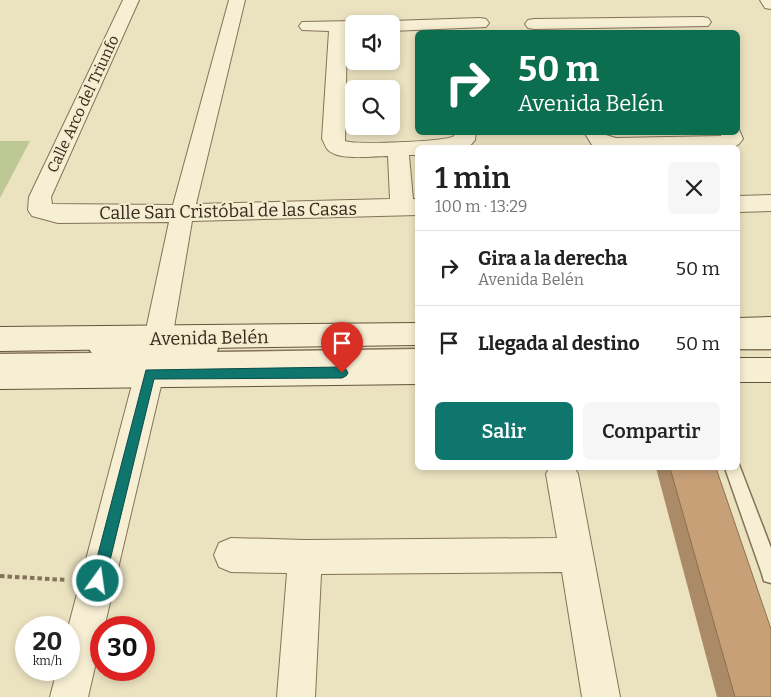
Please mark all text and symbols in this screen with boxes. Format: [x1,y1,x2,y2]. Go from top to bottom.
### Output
map controls [345,15,400,135]
button: sound [345,15,400,70]
street label: Calle Arco del Triunfo [43,33,123,175]
text: 50 m [518,48,599,90]
icon: right [435,50,500,115]
button: search [345,80,400,135]
text: Avenida Belén [518,90,664,117]
text: 1 min [435,160,510,196]
button: close [668,162,720,214]
text: 100 m · 13:29 [435,197,527,216]
street label: Calle San Cristóbal de las Casas [99,198,357,224]
text: Gira a la derecha [478,247,627,270]
icon: right [435,254,463,282]
text: 50 m [676,257,720,280]
text: Avenida Belén [478,270,584,289]
pin [321,322,363,373]
street label: Avenida Belén [149,326,269,350]
icon: arrive [328,329,356,357]
icon: arrive [435,329,463,357]
text: Llegada al destino [478,332,640,355]
text: 50 m [676,332,720,355]
button: Salir [435,402,573,460]
button: Compartir [583,402,720,460]
position arrow [71,554,123,606]
speed limit sign: 30 [90,616,155,681]
text: 20 [33,627,62,657]
text: km/h [33,654,62,668]

